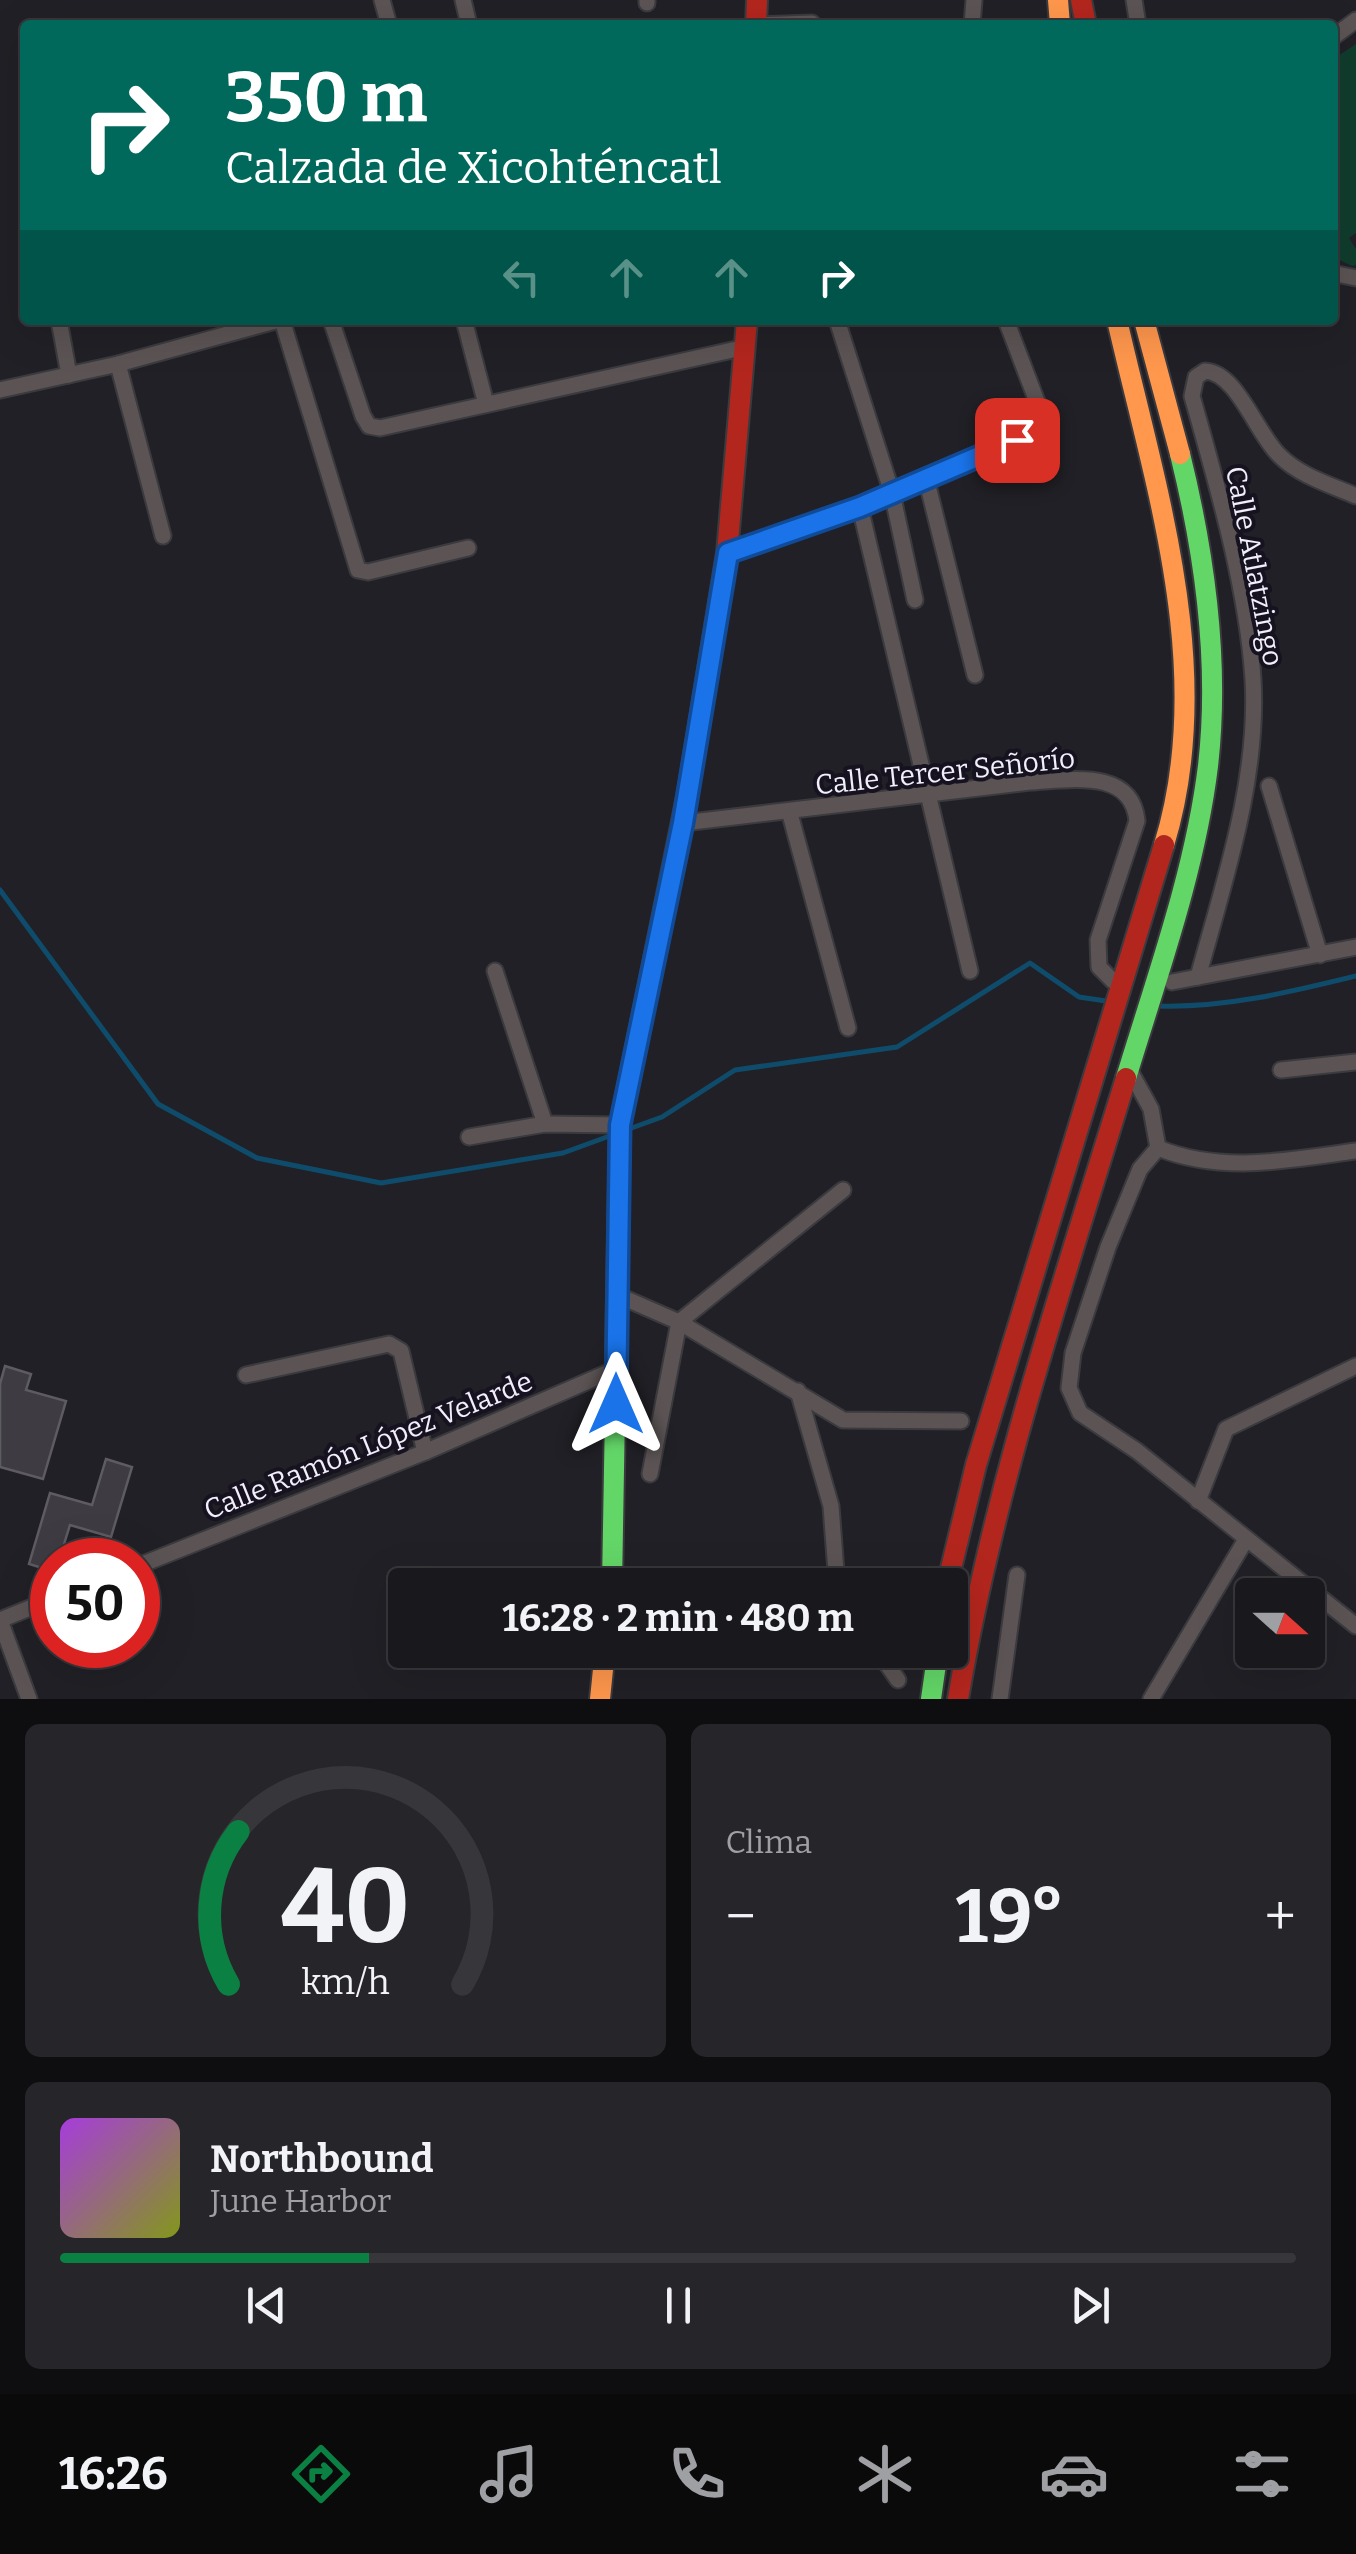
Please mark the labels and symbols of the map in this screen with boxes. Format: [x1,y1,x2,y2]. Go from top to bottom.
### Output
pin [975,398,1060,483]
street label: Calle Atlatzingo [1219,463,1290,669]
street label: Calle Tercer Señorío [814,741,1077,802]
position arrow [564,1352,668,1456]
street label: Calle Ramón López Velarde [199,1364,537,1526]
speed limit sign: 50 [30,1538,160,1668]
north arrow [1235,1578,1325,1668]

